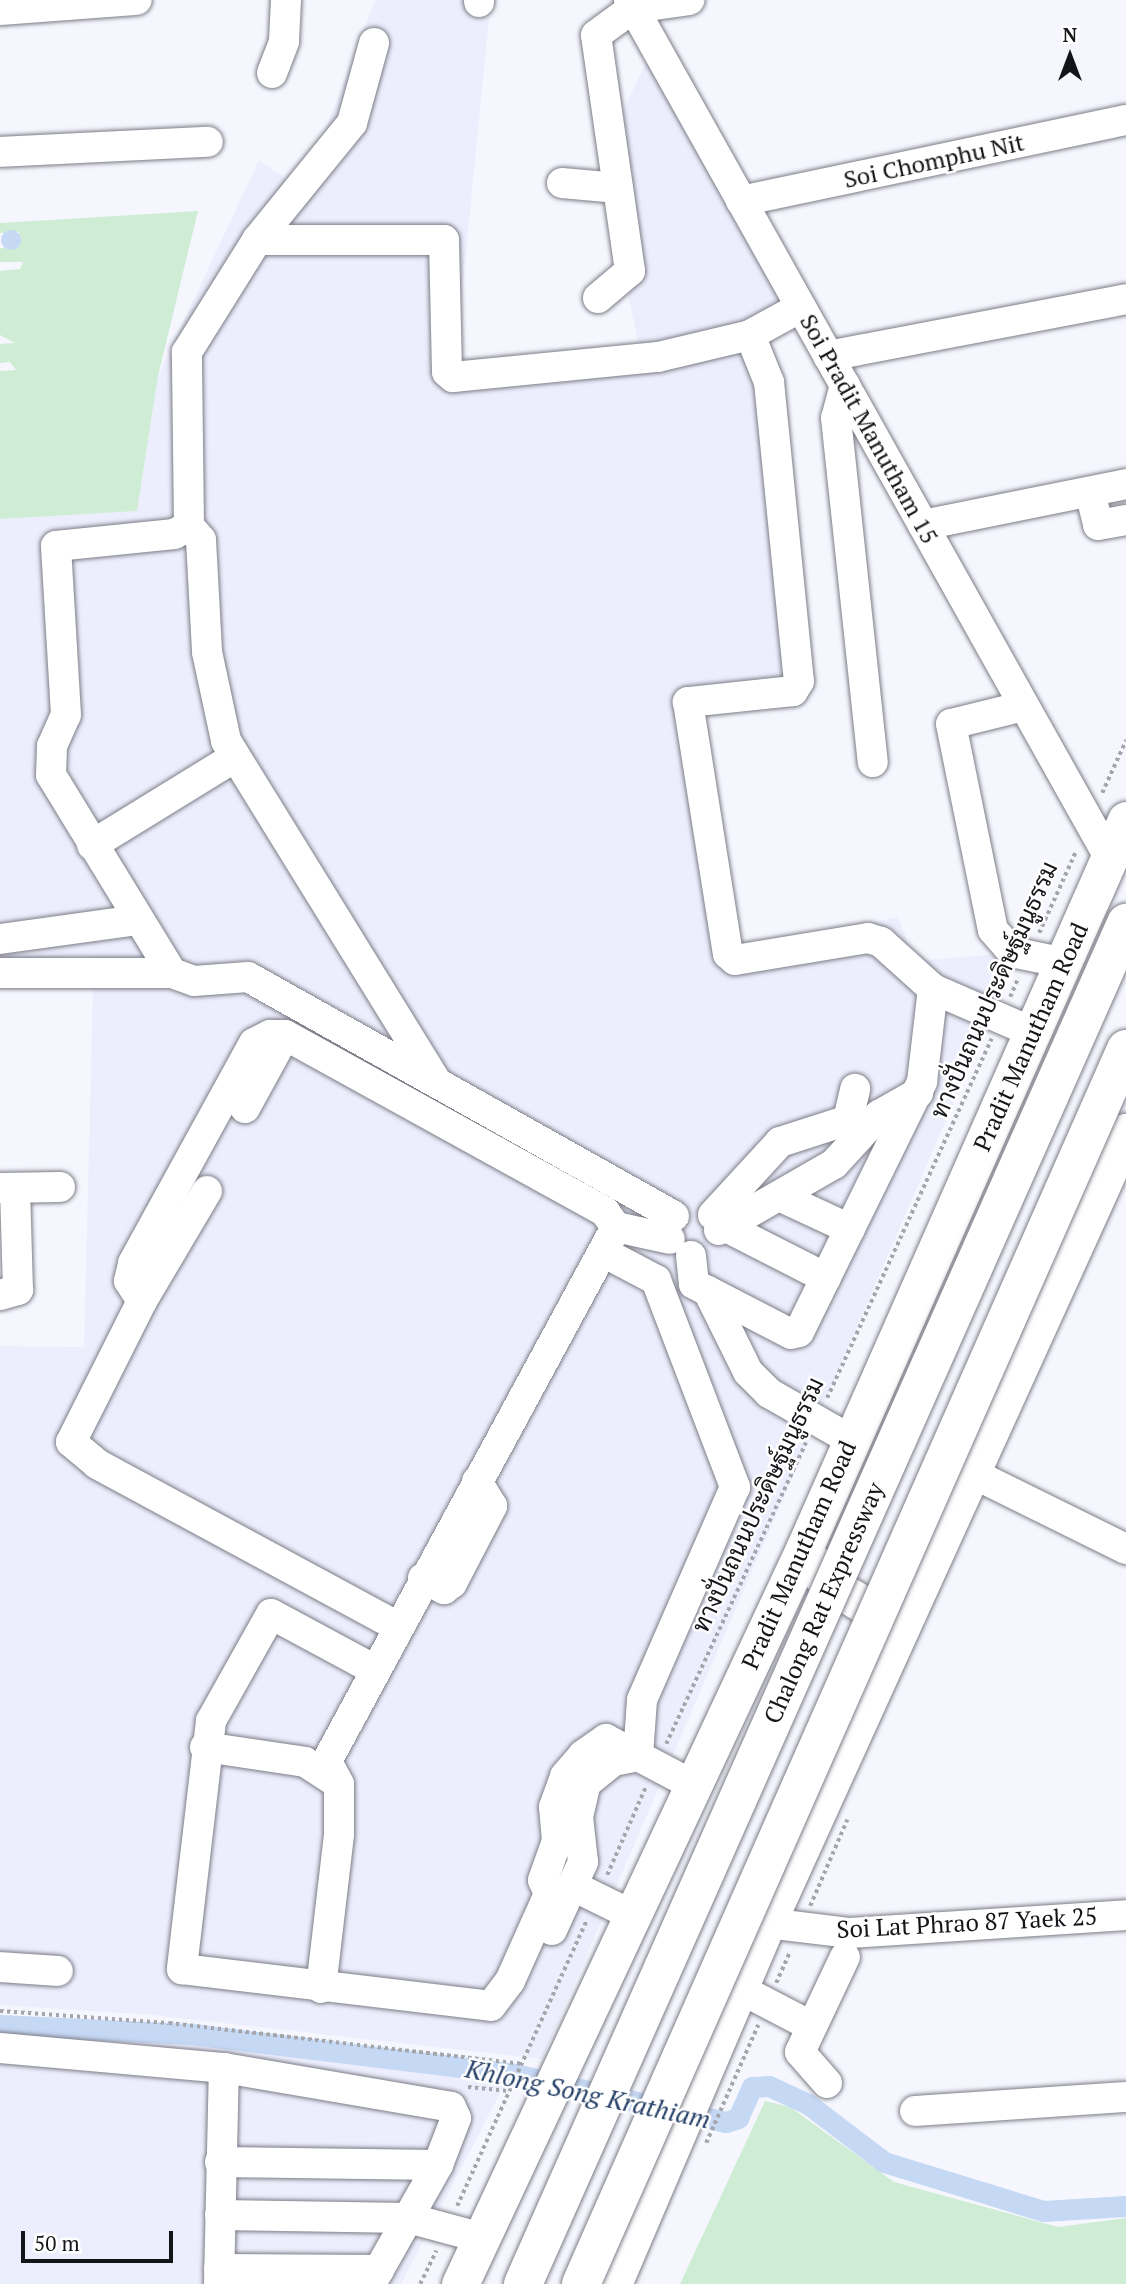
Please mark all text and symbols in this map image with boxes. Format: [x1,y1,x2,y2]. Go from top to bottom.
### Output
north arrow [1035,21,1105,91]
text: N [1063,22,1077,47]
street label: Soi Chomphu Nit [841,128,1027,194]
street label: Soi Pradit Manutham 15 [794,309,944,549]
street label: ทางปั่นถนนประดิษฐ์มนูธรรม [924,857,1064,1123]
street label: Pradit Manutham Road [968,918,1094,1156]
street label: ทางปั่นถนนประดิษฐ์มนูธรรม [686,1373,830,1637]
street label: Pradit Manutham Road [736,1436,862,1674]
street label: Chalong Rat Expressway [758,1478,890,1728]
street label: Soi Lat Phrao 87 Yaek 25 [836,1902,1098,1944]
water label: Khlong Song Krathiam [463,2053,713,2135]
scale bar [24,2218,177,2262]
text: 50 m [34,2229,80,2257]

